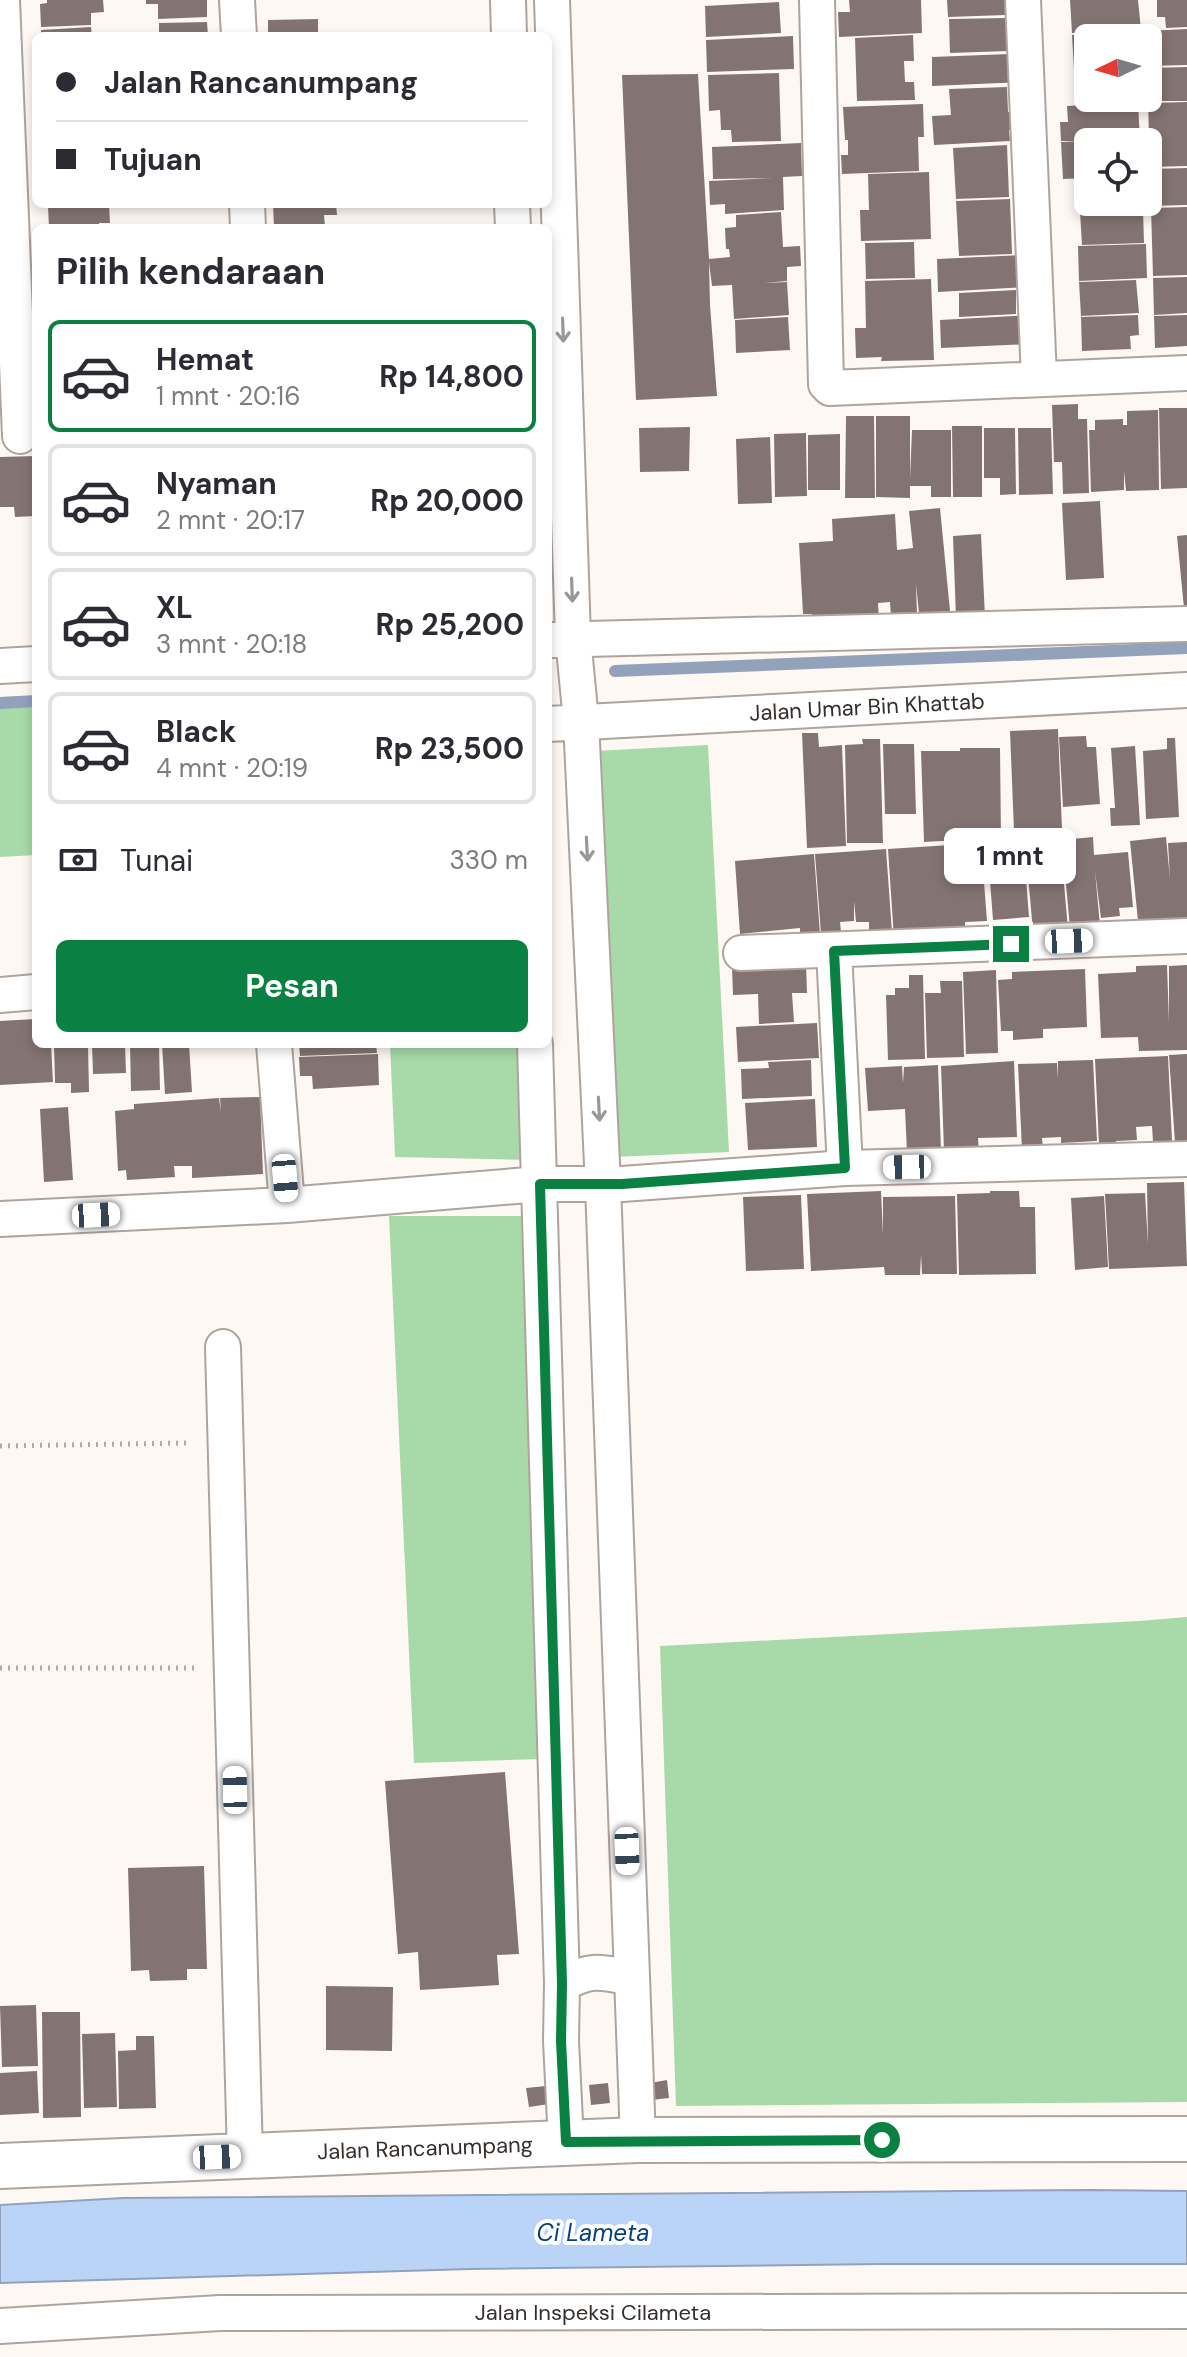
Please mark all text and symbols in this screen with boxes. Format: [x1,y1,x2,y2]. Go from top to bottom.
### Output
north arrow [1074,24,1162,112]
map controls [1074,24,1162,216]
text: Jalan Rancanumpang [104,63,418,102]
button: locate [1074,128,1162,216]
text: Tujuan [104,140,202,179]
text: Pilih kendaraan [56,248,325,295]
one-way arrow [556,316,571,343]
icon: car [60,340,132,412]
text: Hemat [156,340,254,379]
text: Rp 14,800 [379,357,524,396]
text: 1 mnt · 20:16 [156,379,300,413]
icon: car [60,464,132,536]
text: Nyaman [156,464,277,503]
text: Rp 20,000 [370,481,524,520]
text: 2 mnt · 20:17 [156,503,305,537]
one-way arrow [564,576,579,603]
icon: car [60,588,132,660]
text: XL [156,588,193,627]
text: Rp 25,200 [376,605,524,644]
text: 3 mnt · 20:18 [156,627,307,661]
street label: Jalan Umar Bin Khattab [749,686,985,728]
icon: car [60,712,132,784]
text: Black [156,712,236,751]
text: Rp 23,500 [375,729,524,768]
text: 4 mnt · 20:19 [156,751,308,785]
callout: 1 mnt [945,828,1077,884]
one-way arrow [579,835,594,862]
icon: cash [56,838,100,882]
text: 1 mnt [976,839,1044,873]
text: Tunai [120,841,193,880]
text: 330 m [449,843,528,877]
route end [993,926,1029,962]
car [1045,928,1093,954]
button: Pesan [56,940,528,1032]
one-way arrow [592,1095,607,1122]
car [271,1153,299,1203]
car [883,1155,931,1179]
car [71,1202,121,1228]
car [223,1766,247,1814]
car [614,1827,640,1875]
route start [864,2122,900,2158]
street label: Jalan Rancanumpang [317,2130,533,2166]
car [193,2144,241,2170]
water label: Ci Lameta [536,2217,650,2248]
street label: Jalan Inspeksi Cilameta [475,2298,711,2327]

